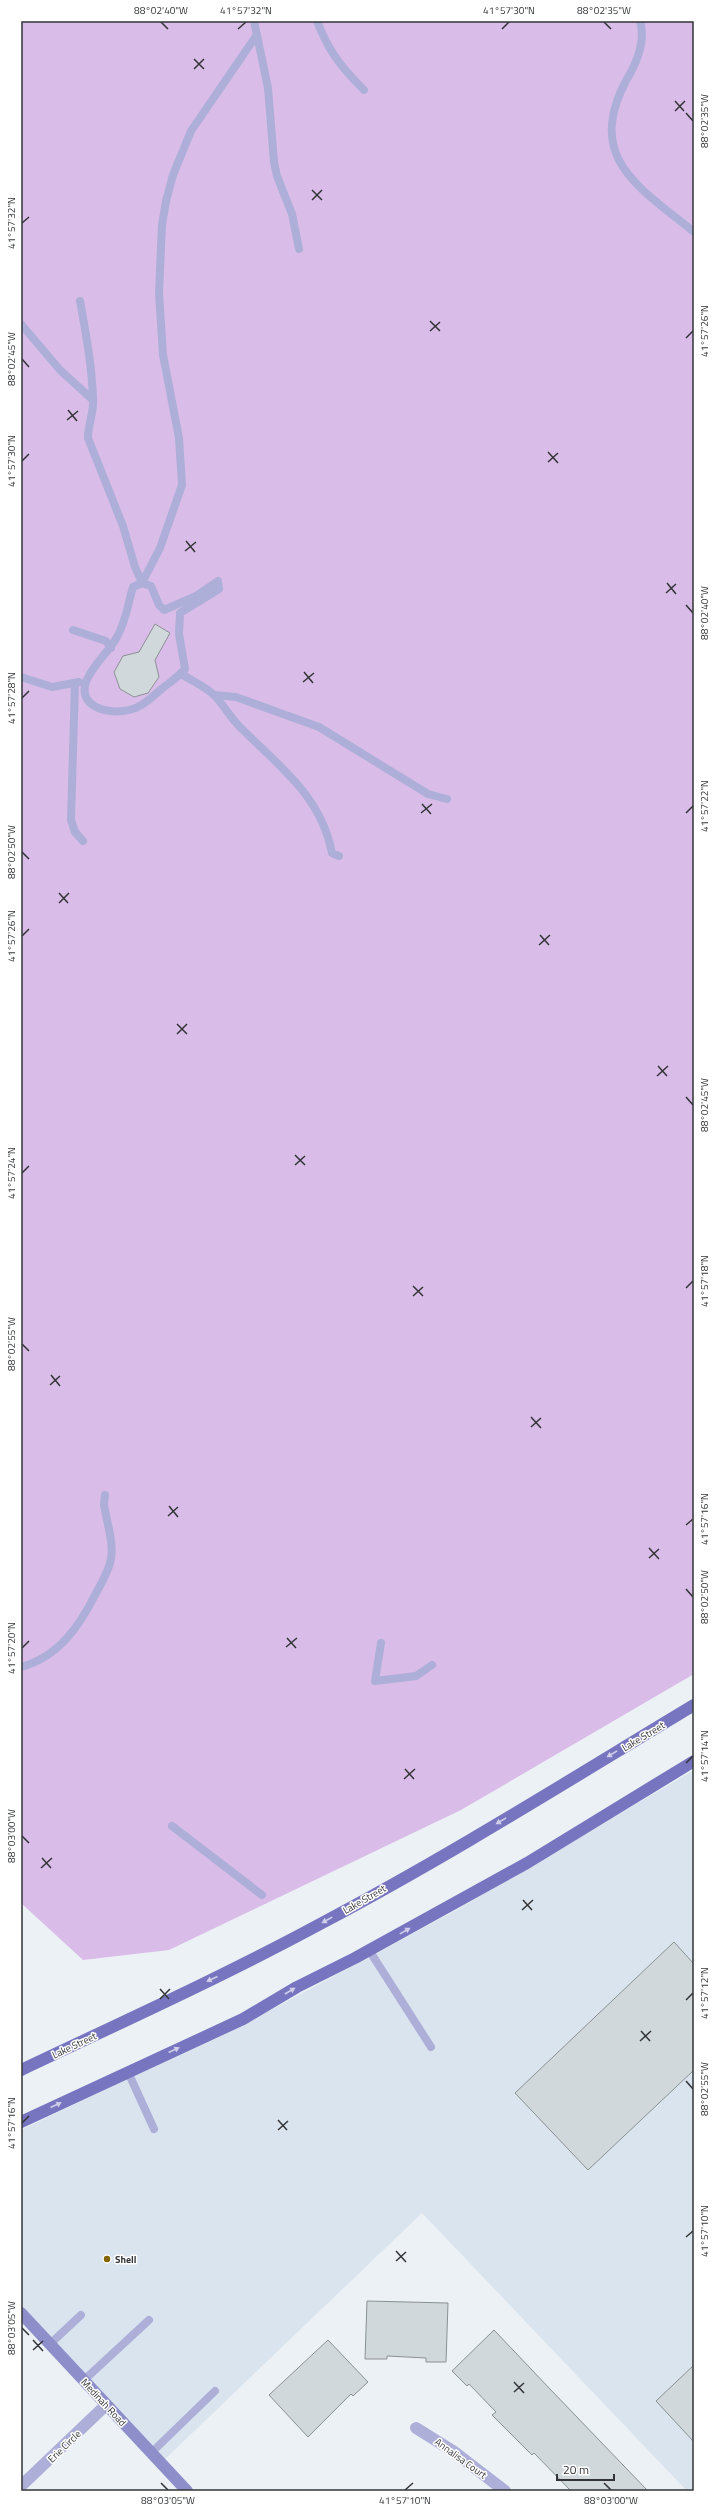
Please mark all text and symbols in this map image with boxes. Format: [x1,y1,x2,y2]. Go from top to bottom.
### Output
text: 88°02'40"W [134,3,188,18]
text: 41°57'32"N [220,3,272,18]
text: 41°57'30"N [483,3,535,18]
text: 88°02'35"W [577,3,631,18]
text: 88°02'35"W [697,94,712,148]
text: 41°57'32"N [4,197,19,249]
text: 41°57'26"N [697,305,712,357]
text: 88°02'45"W [4,332,19,386]
text: 41°57'30"N [4,435,19,487]
text: 88°02'40"W [697,586,712,640]
text: 41°57'28"N [4,672,19,724]
text: 41°57'22"N [697,780,712,832]
text: 88°02'50"W [4,825,19,879]
text: 41°57'26"N [4,910,19,962]
text: 88°02'45"W [697,1078,712,1132]
text: 41°57'24"N [4,1147,19,1199]
text: 41°57'18"N [697,1255,712,1307]
text: 88°02'55"W [4,1317,19,1371]
text: 41°57'16"N [697,1493,712,1545]
text: 88°02'50"W [697,1570,712,1624]
text: 41°57'20"N [4,1622,19,1674]
street label: Lake Street [619,1718,668,1755]
text: 41°57'14"N [697,1730,712,1782]
one-way arrow [606,1751,618,1758]
text: 88°03'00"W [4,1809,19,1863]
one-way arrow [495,1817,507,1824]
street label: Lake Street [340,1881,389,1918]
one-way arrow [321,1917,333,1924]
one-way arrow [399,1927,411,1934]
text: 41°57'12"N [697,1967,712,2019]
one-way arrow [206,1976,217,1982]
one-way arrow [284,1988,296,1995]
street label: Lake Street [50,2028,99,2062]
one-way arrow [169,2047,180,2053]
text: 88°02'55"W [697,2062,712,2116]
text: 41°57'16"N [4,2097,19,2149]
one-way arrow [51,2102,62,2108]
text: 41°57'10"N [697,2205,712,2257]
place label: Shell [115,2252,137,2267]
marker: Shell [102,2254,112,2264]
text: 88°03'05"W [4,2301,19,2355]
street label: Medinah Road [78,2375,130,2430]
street label: Erie Circle [44,2427,84,2466]
street label: Annalisa Court [432,2434,490,2483]
scale bar [557,2456,614,2482]
text: 20 m [563,2460,589,2479]
text: 88°03'05"W [141,2493,195,2508]
text: 41°57'10"N [379,2493,431,2508]
text: 88°03'00"W [584,2493,638,2508]

